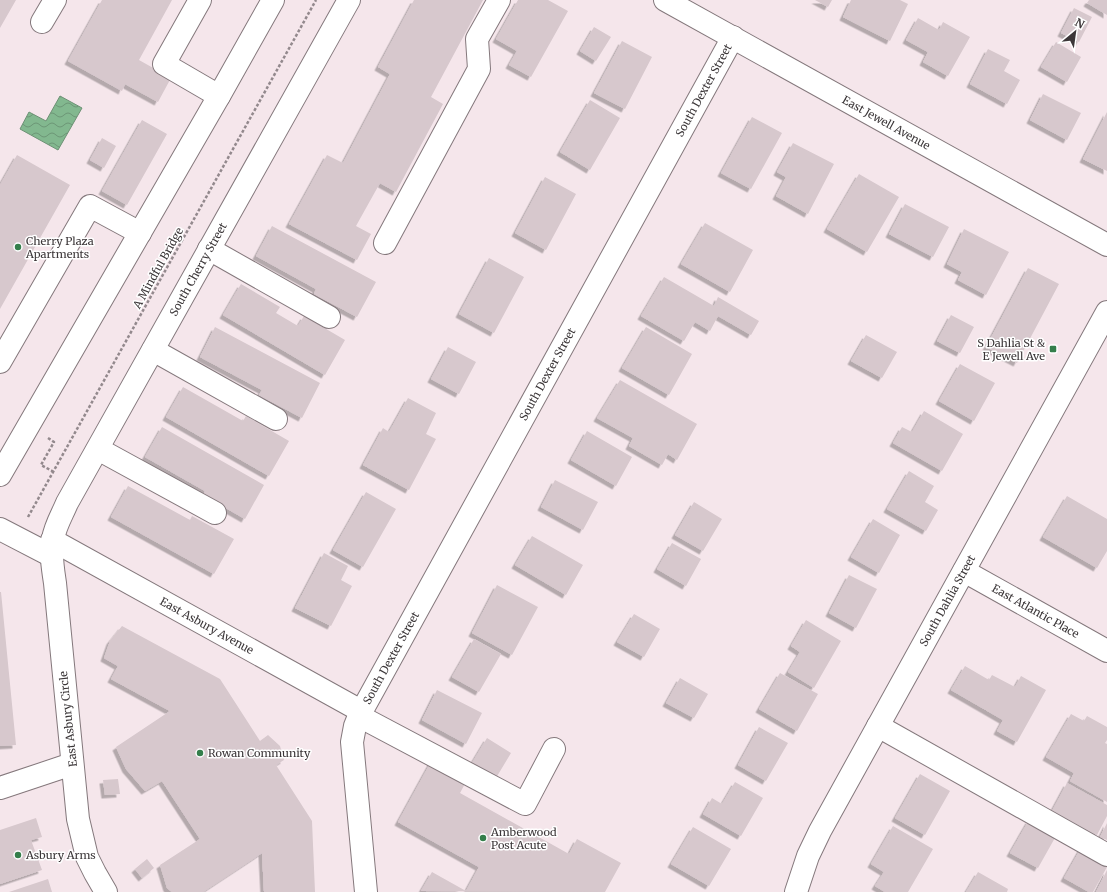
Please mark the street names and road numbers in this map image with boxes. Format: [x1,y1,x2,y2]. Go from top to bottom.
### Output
street label: South Dexter Street [672,41,735,139]
street label: East Jewell Avenue [840,93,933,153]
street label: South Cherry Street [166,219,230,318]
street label: A Mindful Bridge [129,225,186,312]
street label: South Dexter Street [516,325,579,423]
street label: South Dahlia Street [917,552,979,649]
street label: East Atlantic Place [990,581,1082,641]
street label: East Asbury Avenue [158,594,256,657]
street label: South Dexter Street [360,608,422,707]
street label: East Asbury Circle [56,670,80,768]

